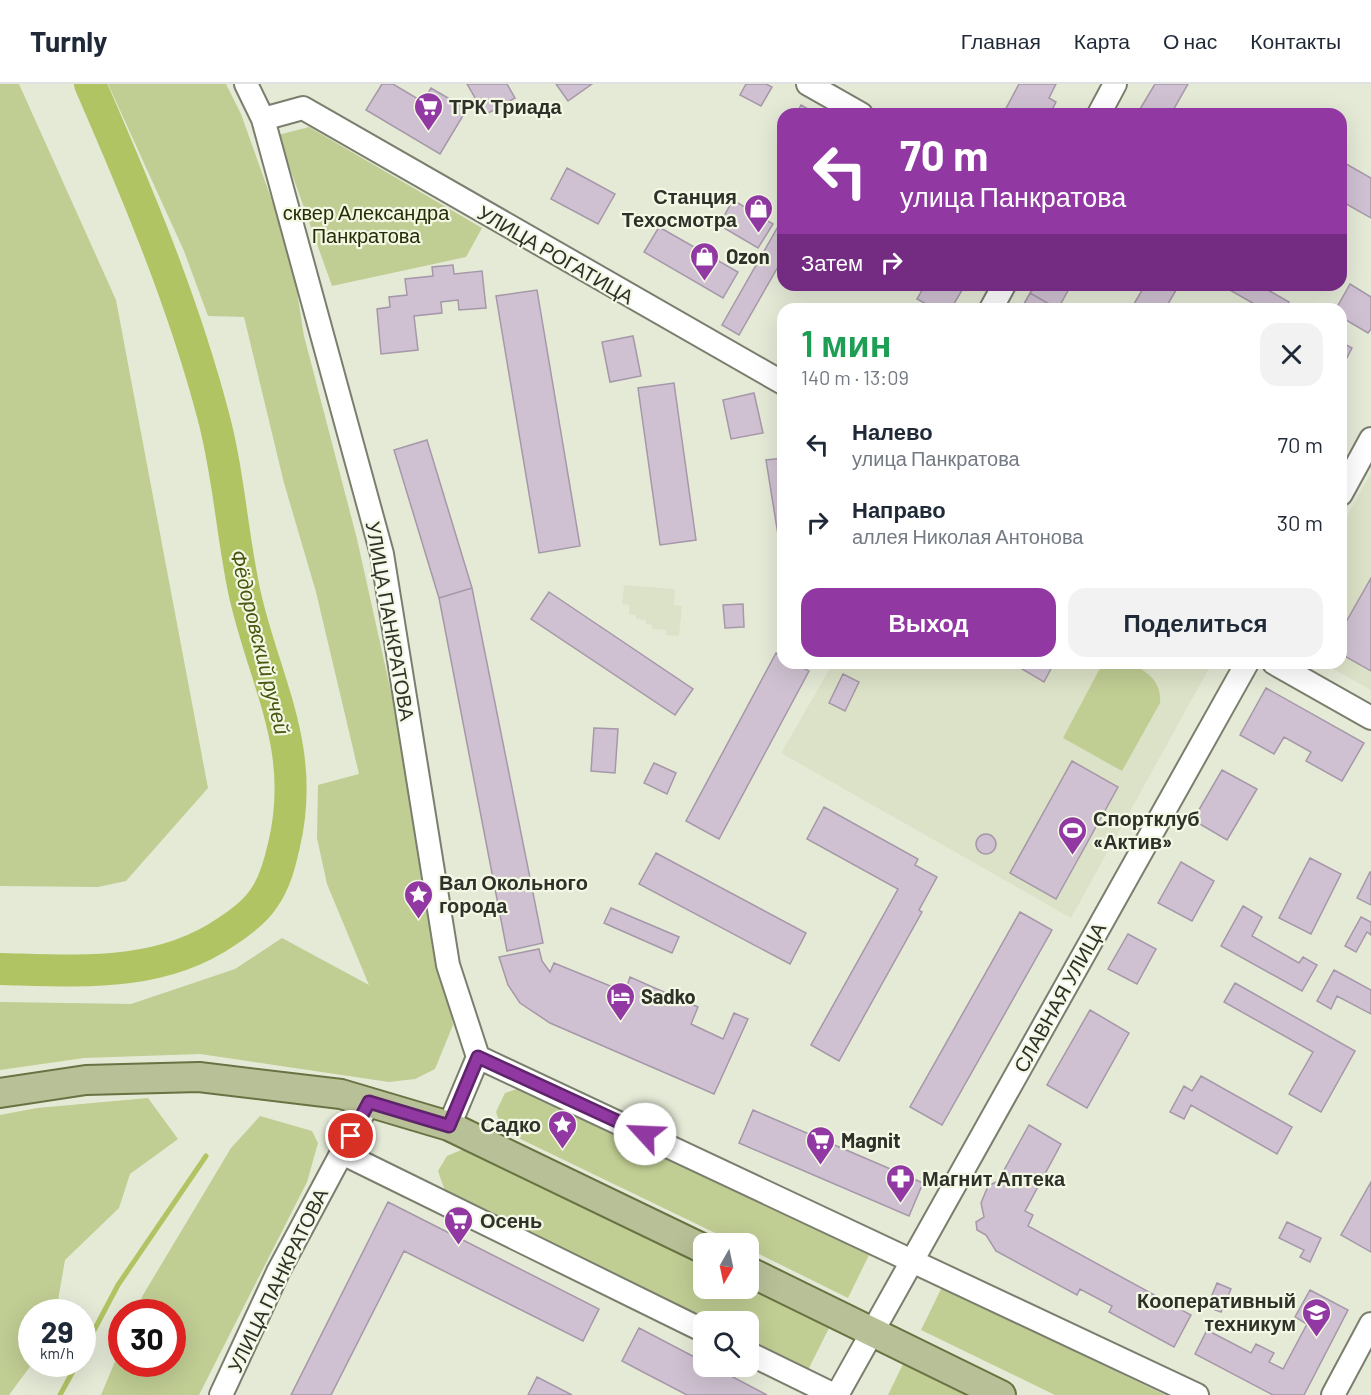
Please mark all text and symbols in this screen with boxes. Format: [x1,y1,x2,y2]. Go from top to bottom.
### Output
text: Turnly [30,24,107,58]
text: Главная [961,28,1041,53]
text: Карта [1074,28,1130,53]
text: О нас [1163,28,1217,53]
text: Контакты [1250,28,1341,53]
supermarket icon: ТРК Триада [412,90,444,132]
place label: ТРК Триада [449,94,563,118]
text: 70 m [900,129,988,179]
icon: left [801,132,879,210]
text: улица Панкратова [900,180,1126,212]
place label: Станция Техосмотра [622,184,738,231]
shop icon: Станция Техосмотра [742,192,774,234]
park label: сквер Александра Панкратова [283,200,450,247]
street label: УЛИЦА РОГАТИЦА [474,200,639,309]
shop icon: Ozon [689,240,721,282]
place label: Ozon [726,244,770,268]
icon: right [875,246,908,279]
text: Затем [801,249,863,275]
text: 1 мин [801,321,891,364]
button: close [1260,323,1323,386]
text: 140 m · 13:09 [801,365,909,389]
text: Налево [852,418,933,444]
icon: left [801,428,834,461]
text: 70 m [1278,431,1323,457]
text: улица Панкратова [852,446,1020,470]
text: Направо [852,496,946,522]
icon: right [801,506,834,539]
text: 30 m [1277,509,1323,535]
street label: УЛИЦА ПАНКРАТОВА [362,519,420,723]
text: аллея Николая Антонова [852,524,1083,548]
water label: Фёдоровский ручей [226,547,296,737]
button: Выход [801,588,1056,657]
button: Поделиться [1068,588,1323,657]
place label: Спортклуб «Актив» [1093,806,1200,853]
sports icon: Спортклуб «Актив» [1056,814,1088,856]
place label: Вал Окольного города [439,870,588,917]
place icon: Вал Окольного города [402,878,434,920]
street label: СЛАВНАЯ УЛИЦА [1008,917,1110,1076]
hotel icon: Sadko [604,980,636,1022]
place label: Sadko [641,984,696,1008]
position arrow [613,1102,677,1166]
place icon: Садко [546,1108,578,1150]
pin [325,1110,376,1161]
place label: Садко [481,1112,541,1136]
icon: arrive [334,1119,367,1152]
supermarket icon: Magnit [804,1124,836,1166]
place label: Magnit [841,1128,901,1152]
pharmacy icon: Магнит Аптека [885,1162,917,1204]
place label: Магнит Аптека [922,1166,1066,1190]
street label: УЛИЦА ПАНКРАТОВА [222,1183,332,1376]
supermarket icon: Осень [443,1204,475,1246]
place label: Осень [480,1208,542,1232]
north arrow [693,1233,759,1299]
map controls [693,1233,759,1377]
place label: Кооперативный техникум [1137,1288,1296,1335]
school or university icon: Кооперативный техникум [1301,1296,1333,1338]
speed limit sign: 30 [108,1299,186,1377]
button: search [693,1311,759,1377]
text: 29 [41,1313,73,1349]
text: km/h [40,1344,74,1362]

